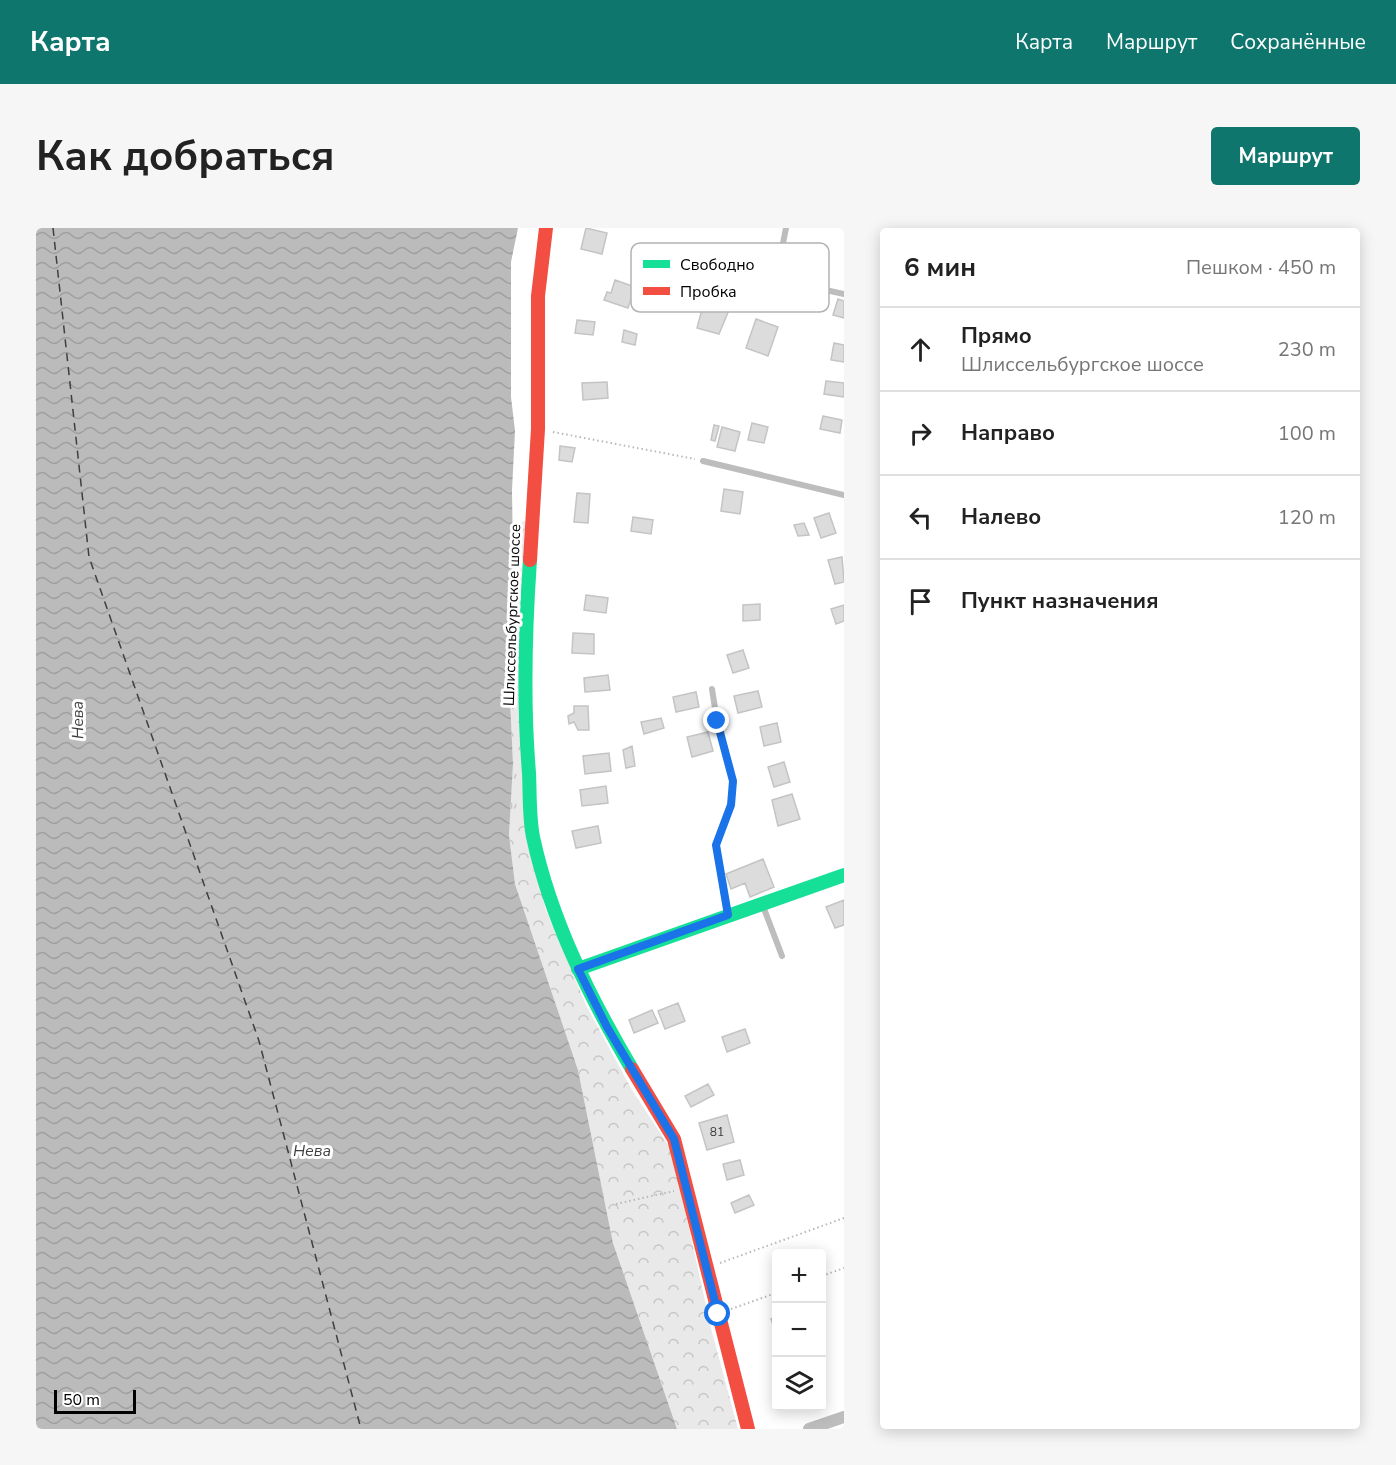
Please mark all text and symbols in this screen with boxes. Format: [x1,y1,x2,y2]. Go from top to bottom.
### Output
text: Карта [30,23,111,61]
text: Карта [1015,28,1073,56]
text: Маршрут [1106,28,1197,56]
text: Сохранённые [1230,28,1366,56]
button: Маршрут [1211,127,1360,185]
text: Как добраться [36,128,335,185]
legend [631,243,829,312]
text: 6 мин [904,250,976,285]
text: Свободно [680,254,755,276]
text: Пешком · 450 m [1186,254,1336,281]
text: Пробка [680,281,737,303]
text: Прямо [961,321,1032,351]
icon: ahead [904,333,937,366]
text: 230 m [1278,336,1336,363]
text: Шлиссельбургское шоссе [961,351,1204,378]
icon: right [904,417,937,450]
text: Направо [961,418,1055,448]
text: 100 m [1278,420,1336,447]
icon: left [904,501,937,534]
text: Налево [961,502,1041,532]
text: 120 m [1278,504,1336,531]
street label: Шлиссельбургское шоссе [499,524,525,706]
icon: arrive [904,585,937,618]
text: Пункт назначения [961,586,1159,616]
water label: Нева [67,701,89,739]
route end [703,707,729,733]
house number: 81 [710,1124,724,1140]
water label: Нева [293,1140,331,1162]
map controls [772,1249,826,1411]
button: + [772,1249,826,1303]
route start [704,1300,730,1326]
button: − [772,1303,826,1357]
button: layers [772,1357,826,1411]
scale bar [54,1387,136,1414]
text: 50 m [63,1389,100,1411]

